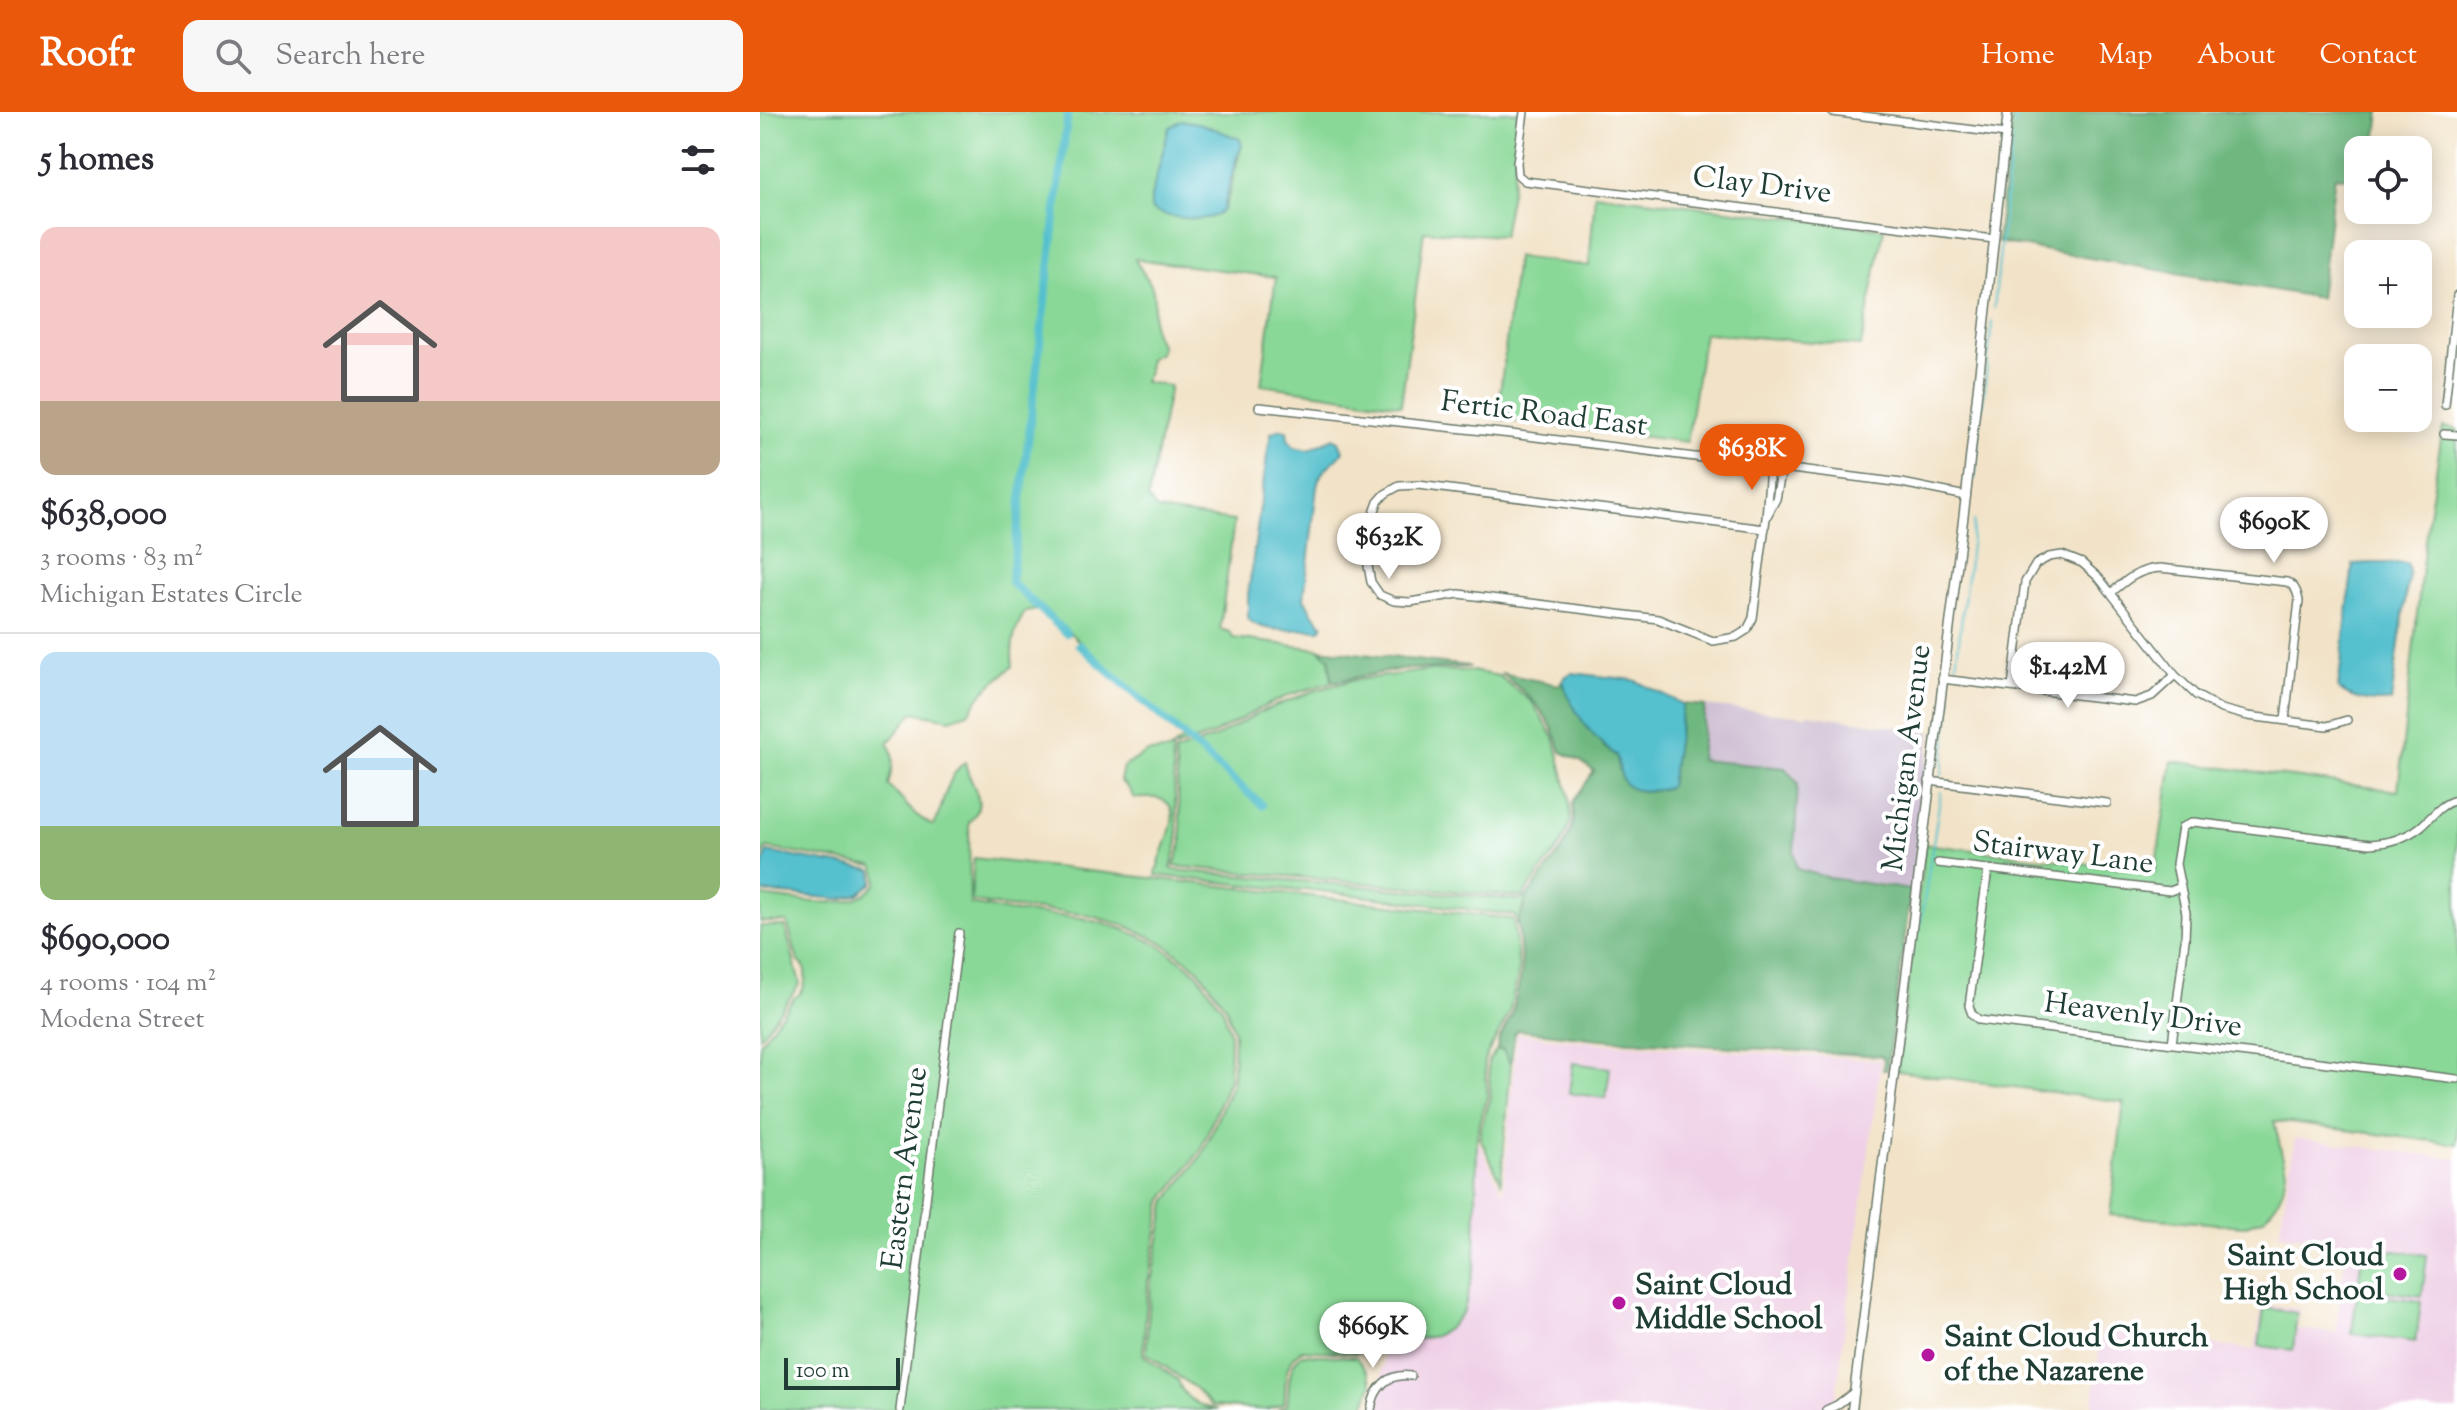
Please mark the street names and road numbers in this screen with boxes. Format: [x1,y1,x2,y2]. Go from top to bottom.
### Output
street label: Clay Drive [1690,156,1834,216]
street label: Fertic Road East [1438,381,1650,449]
street label: Michigan Avenue [1873,642,1943,874]
street label: Stairway Lane [1970,822,2156,886]
street label: Heavenly Drive [2042,983,2244,1049]
street label: Eastern Avenue [872,1064,940,1272]

